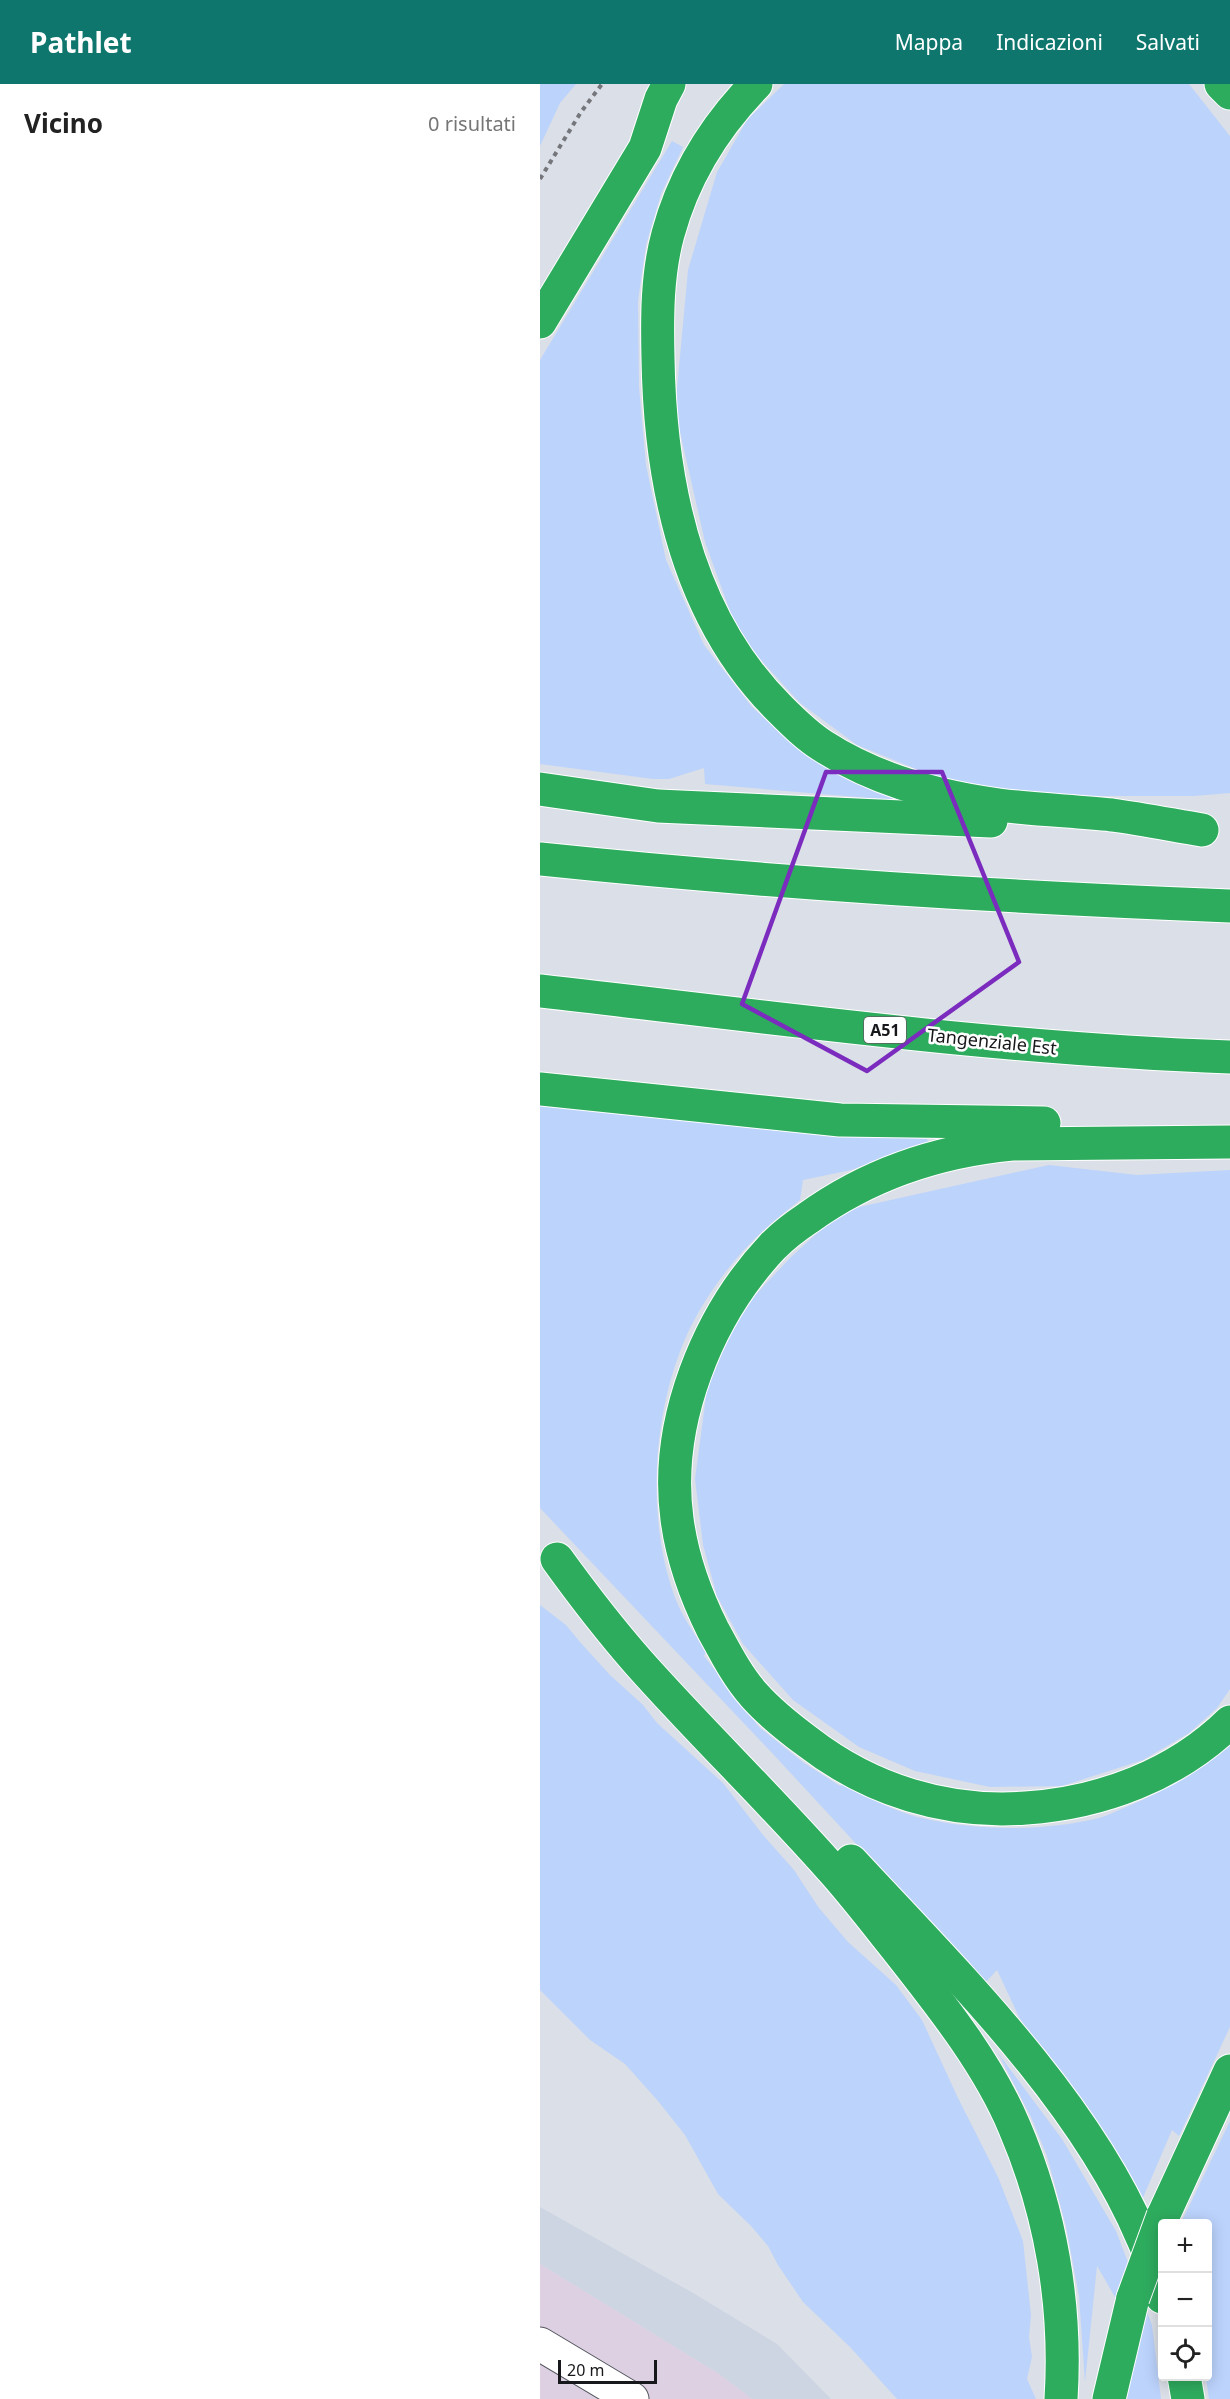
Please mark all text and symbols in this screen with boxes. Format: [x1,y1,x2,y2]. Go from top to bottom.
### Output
text: Pathlet [30,23,132,61]
text: Mappa [895,28,963,56]
text: Indicazioni [996,28,1103,56]
text: Salvati [1136,28,1200,56]
text: Vicino [24,105,103,141]
text: 0 risultati [428,110,516,137]
road number: A51 [864,1017,906,1043]
street label: Tangenziale Est [926,1022,1058,1060]
map controls [1158,2219,1212,2381]
button: + [1158,2219,1212,2273]
button: − [1158,2273,1212,2327]
button: locate [1158,2327,1212,2381]
scale bar [558,2357,657,2384]
text: 20 m [567,2359,604,2381]

